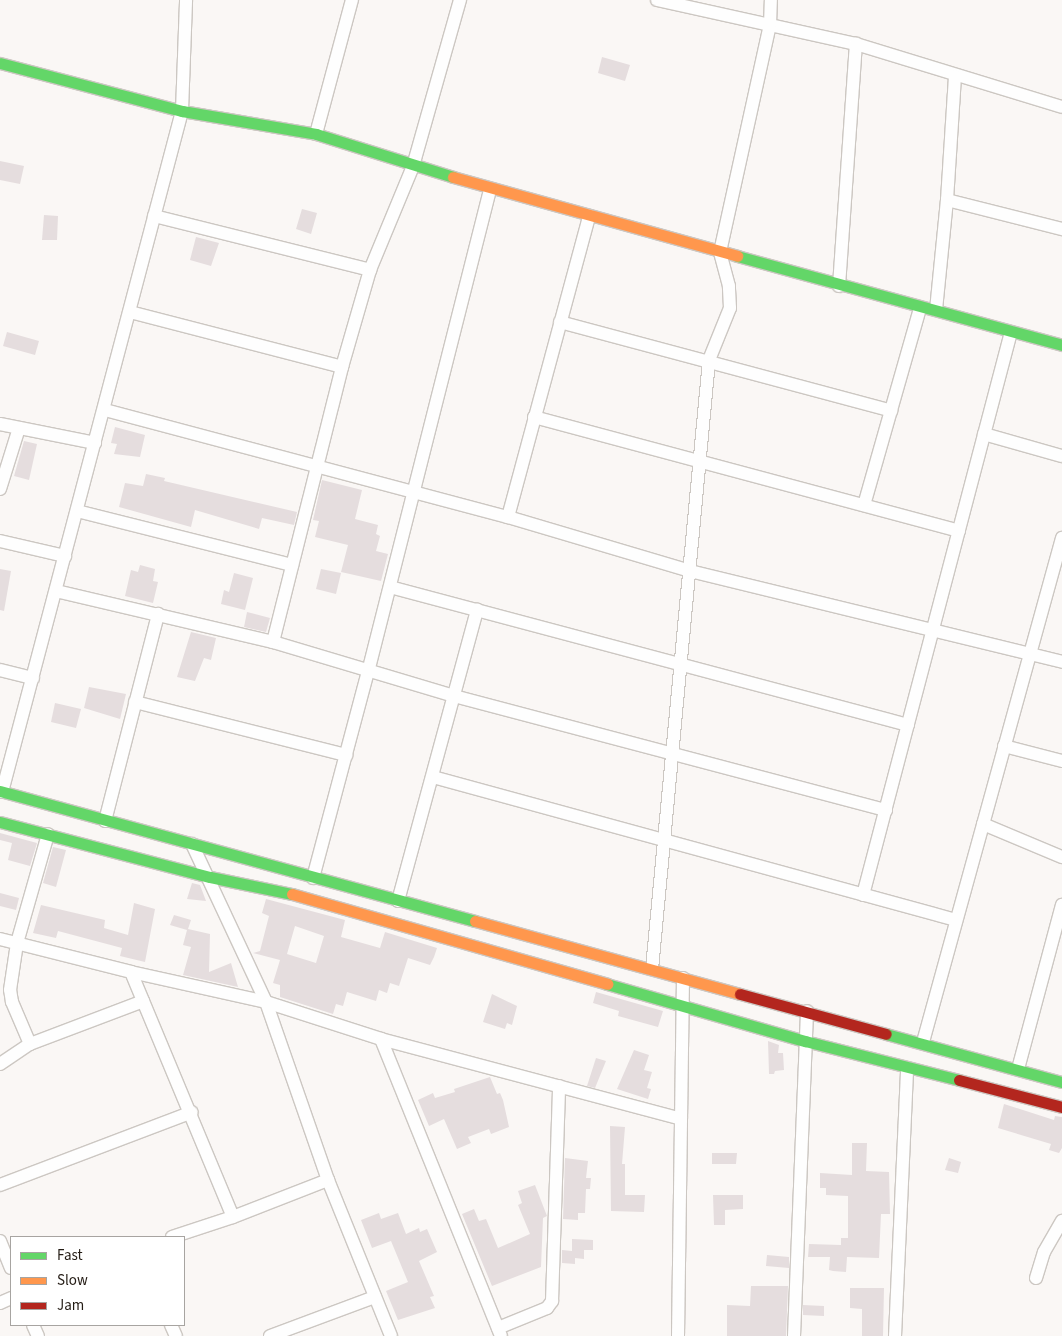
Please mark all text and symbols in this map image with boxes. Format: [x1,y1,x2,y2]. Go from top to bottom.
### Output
legend [10,1236,185,1326]
text: Fast [57,1245,83,1266]
text: Slow [57,1270,88,1291]
text: Jam [57,1295,84,1316]

